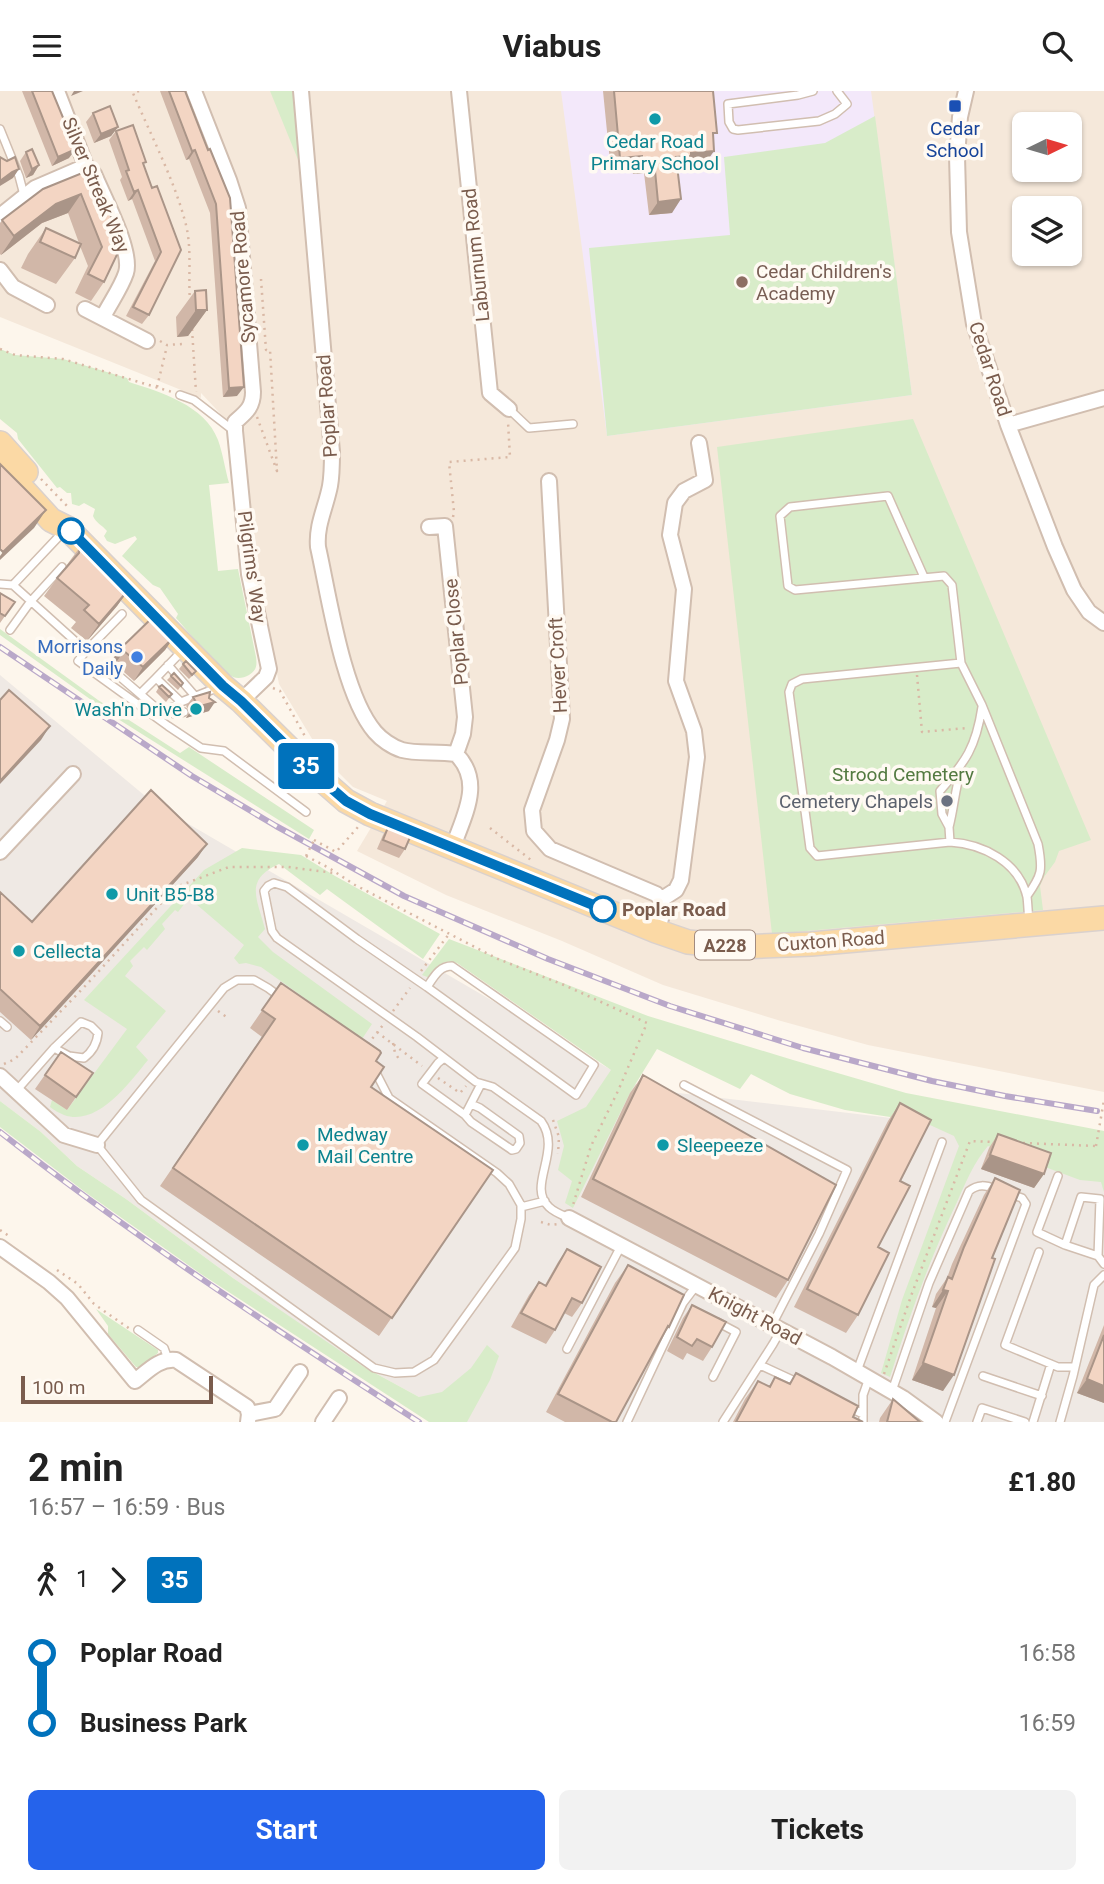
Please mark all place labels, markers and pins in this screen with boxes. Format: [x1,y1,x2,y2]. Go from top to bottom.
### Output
marker: Cedar School [947,98,963,114]
marker: Cedar Road Primary School [647,111,663,127]
place label: Cedar School [926,117,984,162]
place label: Cedar Road Primary School [591,130,719,175]
place label: Cedar Children's Academy [756,260,892,305]
marker: Cedar Children's Academy [734,274,750,290]
unlabelled marker [58,518,84,544]
place label: Morrisons Daily [37,635,123,680]
marker: Morrisons Daily [129,649,145,665]
place label: Wash'n Drive [75,698,182,721]
marker: Wash'n Drive [188,701,204,717]
place label: Cemetery Chapels [779,790,933,813]
marker: Cemetery Chapels [939,793,955,809]
place label: Unit B5-B8 [126,883,215,906]
marker: Unit B5-B8 [104,886,120,902]
marker: Poplar Road [590,896,616,922]
place label: Poplar Road [622,898,726,921]
place label: Cellecta [33,940,101,963]
marker: Cellecta [11,943,27,959]
place label: Medway Mail Centre [317,1123,413,1168]
place label: Sleepeeze [677,1134,763,1157]
marker: Medway Mail Centre [295,1137,311,1153]
marker: Sleepeeze [655,1137,671,1153]

